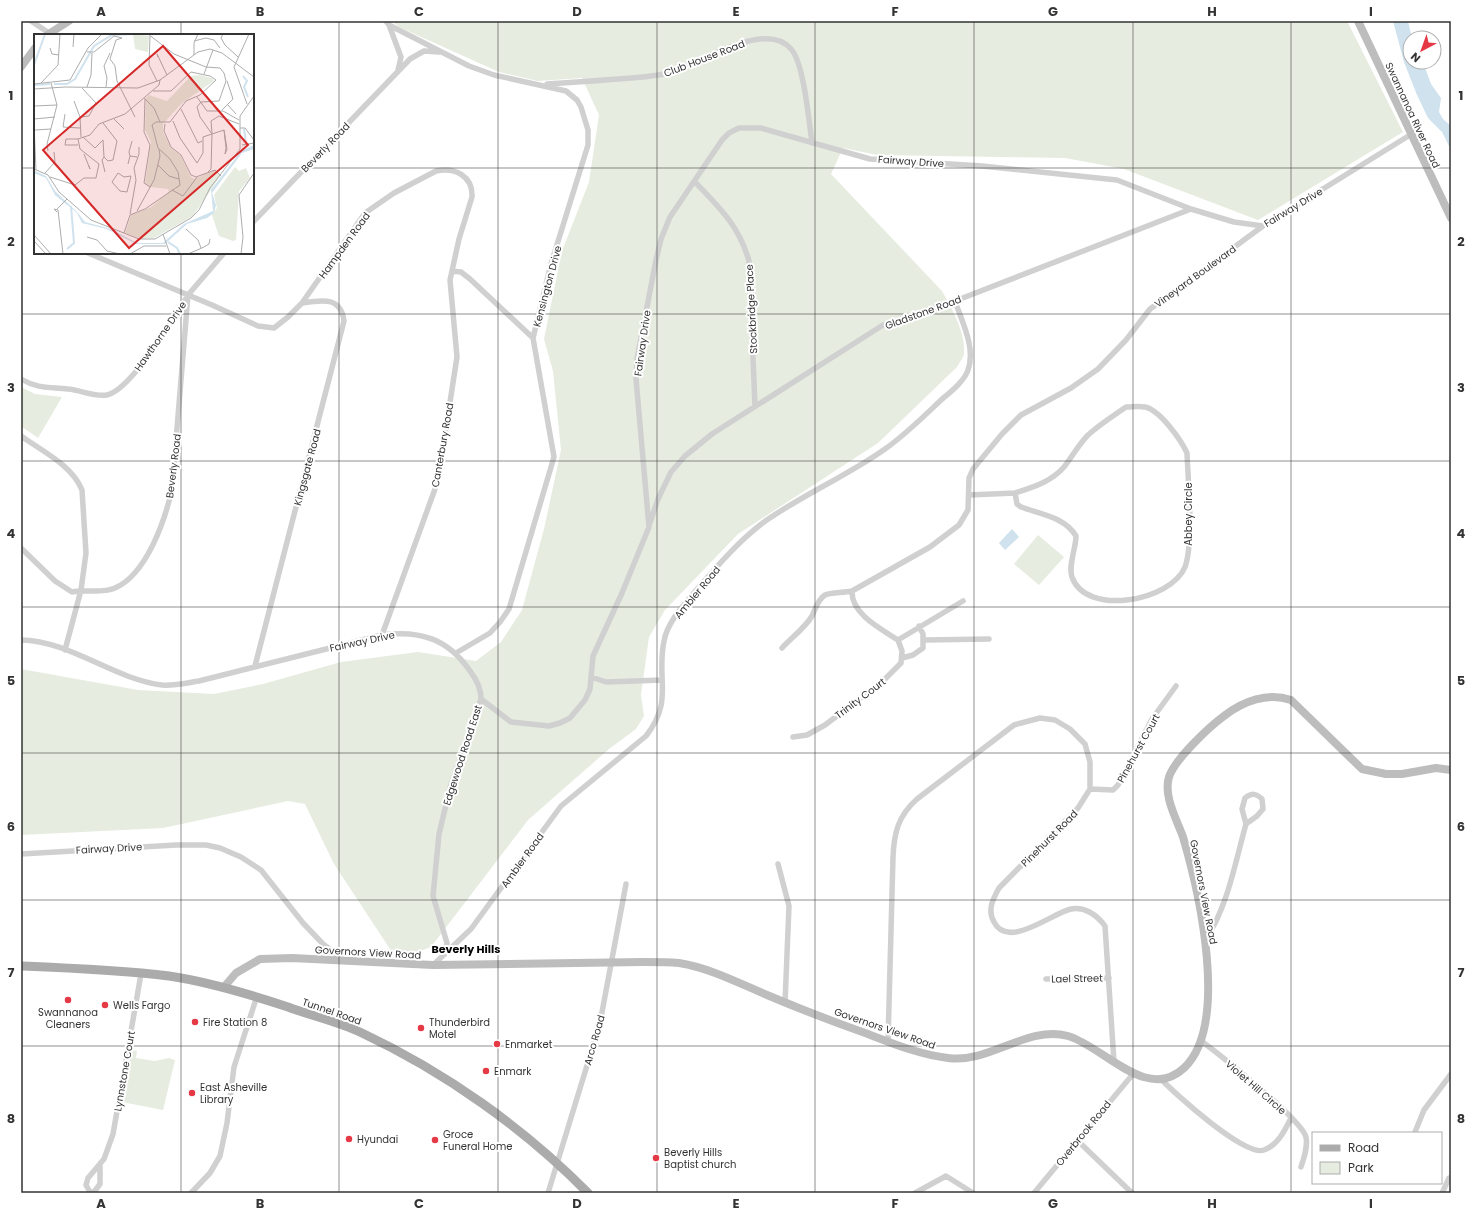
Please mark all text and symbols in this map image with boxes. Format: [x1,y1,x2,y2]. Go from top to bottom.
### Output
text: A [96,2,106,21]
text: B [256,2,265,21]
text: C [414,2,424,21]
text: D [572,2,582,21]
text: E [732,2,740,21]
text: F [891,2,899,21]
text: G [1048,2,1058,21]
text: H [1207,2,1217,21]
text: I [1369,2,1373,21]
north arrow [1402,30,1442,70]
inset map [34,34,254,254]
street label: Club House Road [661,36,747,81]
text: N [1407,49,1424,66]
street label: Swannanoa River Road [1381,60,1444,171]
text: 1 [9,86,13,105]
text: 1 [1459,86,1463,105]
street label: Beverly Road [298,119,353,176]
street label: Fairway Drive [877,152,945,171]
street label: Fairway Drive [1261,184,1326,231]
street label: Hampden Road [315,209,374,282]
text: 2 [7,232,15,251]
text: 2 [1457,232,1465,251]
street label: Vineyard Boulevard [1151,242,1239,311]
street label: Kensington Drive [529,244,566,328]
street label: Stockbridge Place [742,264,761,354]
street label: Gladstone Road [883,292,963,333]
street label: Hawthorne Drive [131,298,190,374]
street label: Fairway Drive [630,309,655,377]
text: 3 [7,378,15,397]
text: 3 [1457,378,1465,397]
street label: Canterbury Road [428,402,457,489]
street label: Kingsgate Road [290,427,325,507]
street label: Beverly Road [162,433,185,499]
street label: Abbey Circle [1181,482,1196,546]
text: 4 [7,524,16,543]
text: 4 [1457,524,1466,543]
street label: Ambler Road [671,563,724,622]
street label: Fairway Drive [328,627,396,656]
text: 5 [7,671,15,690]
text: 5 [1457,671,1465,690]
street label: Trinity Court [832,674,889,723]
street label: Edgewood Road East [439,703,486,807]
street label: Pinehurst Court [1113,711,1164,785]
street label: Pinehurst Road [1018,807,1081,870]
text: 6 [7,817,15,836]
text: 6 [1457,817,1465,836]
street label: Ambler Road [497,830,548,891]
street label: Governors View Road [1186,838,1221,946]
street label: Fairway Drive [76,839,143,858]
district label: Beverly Hills [432,941,500,957]
street label: Governors View Road [314,942,422,963]
text: 7 [8,963,15,982]
text: 7 [1458,963,1465,982]
street label: Lael Street [1051,971,1103,986]
street label: Tunnel Road [300,994,364,1029]
marker: Swannanoa Cleaners [63,995,73,1005]
place label: Wells Fargo [113,998,170,1013]
marker: Wells Fargo [100,1000,110,1010]
street label: Governors View Road [832,1004,938,1053]
place label: Swannanoa Cleaners [38,1005,98,1032]
street label: Arco Road [580,1013,609,1067]
place label: Fire Station 8 [203,1015,267,1030]
place label: Thunderbird Motel [429,1015,490,1042]
marker: Fire Station 8 [190,1017,200,1027]
marker: Thunderbird Motel [416,1023,426,1033]
street label: Lynnstone Court [110,1029,139,1112]
place label: Enmarket [505,1037,553,1052]
marker: Enmarket [492,1039,502,1049]
street label: Violet Hill Circle [1222,1057,1289,1118]
place label: Enmark [494,1064,532,1079]
marker: Enmark [481,1066,491,1076]
place label: East Asheville Library [200,1080,267,1107]
marker: East Asheville Library [187,1088,197,1098]
street label: Overbrook Road [1052,1097,1115,1169]
text: 8 [7,1109,15,1128]
text: 8 [1457,1109,1465,1128]
place label: Groce Funeral Home [443,1127,512,1154]
place label: Hyundai [357,1132,398,1147]
legend [1312,1132,1442,1184]
marker: Hyundai [344,1134,354,1144]
marker: Groce Funeral Home [430,1135,440,1145]
text: Road [1348,1139,1379,1156]
place label: Beverly Hills Baptist church [664,1145,736,1172]
marker: Beverly Hills Baptist church [651,1153,661,1163]
text: Park [1348,1159,1375,1176]
text: A [96,1194,106,1213]
text: B [256,1194,265,1213]
text: C [414,1194,424,1213]
text: D [572,1194,582,1213]
text: E [732,1194,740,1213]
text: F [891,1194,899,1213]
text: G [1048,1194,1058,1213]
text: H [1207,1194,1217,1213]
text: I [1369,1194,1373,1213]

